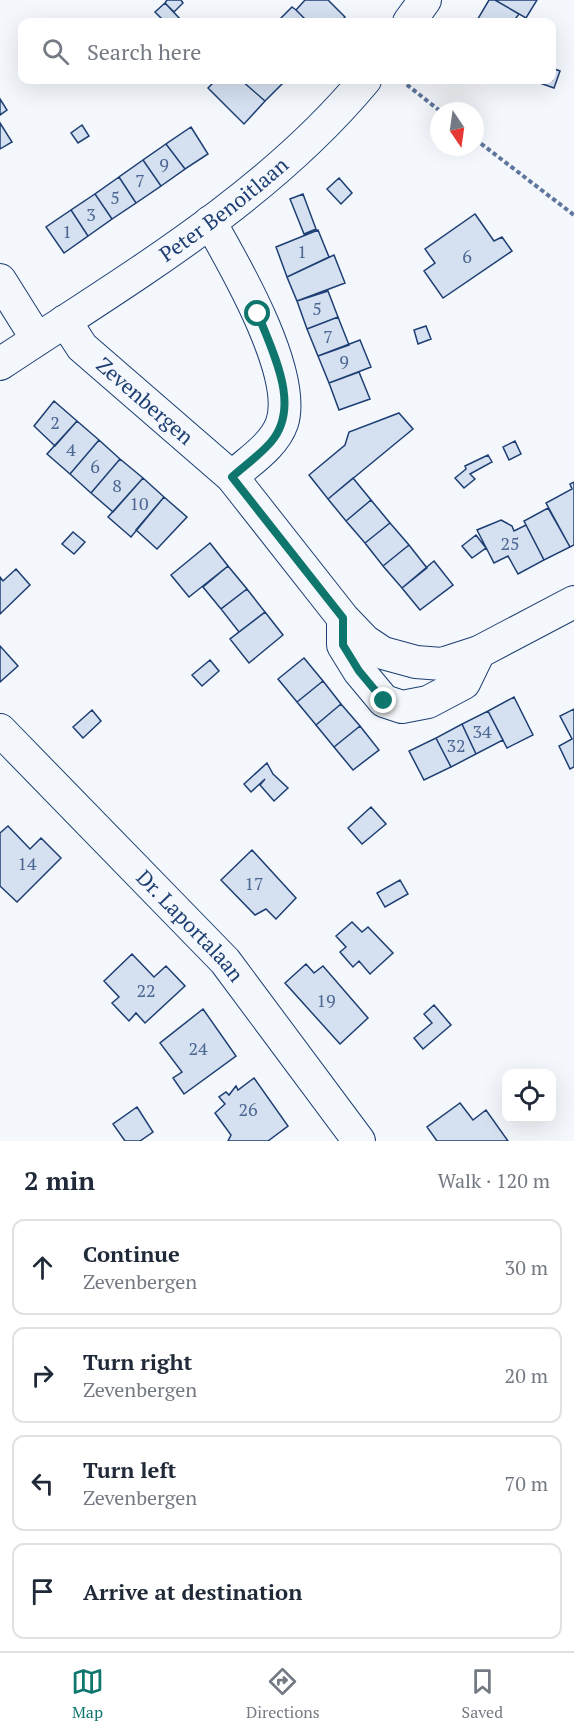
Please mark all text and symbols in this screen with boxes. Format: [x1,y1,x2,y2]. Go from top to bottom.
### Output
search box [18,18,556,84]
icon: search [39,35,72,68]
text: Search here [87,37,201,66]
north arrow [430,102,484,156]
street label: Peter Benoitlaan [153,150,294,268]
house number: 9 [159,152,169,176]
house number: 7 [135,168,145,192]
house number: 5 [110,185,120,209]
house number: 3 [86,202,96,226]
house number: 1 [62,219,72,243]
house number: 1 [297,239,307,263]
house number: 6 [462,244,472,268]
house number: 5 [312,296,322,320]
route start [244,300,270,326]
house number: 7 [323,324,333,348]
house number: 9 [339,349,349,373]
street label: Zevenbergen [91,351,200,451]
house number: 2 [50,410,60,434]
house number: 4 [66,437,76,461]
house number: 6 [90,454,100,478]
house number: 8 [112,473,122,497]
house number: 10 [129,491,149,515]
house number: 25 [500,531,520,555]
route end [370,687,396,713]
house number: 34 [472,719,492,743]
house number: 32 [446,733,466,757]
house number: 14 [17,851,37,875]
street label: Dr. Laportalaan [131,863,251,987]
house number: 17 [244,871,264,895]
house number: 22 [136,978,156,1002]
house number: 19 [316,988,336,1012]
house number: 24 [188,1036,208,1060]
map controls [502,1069,556,1123]
button: locate [502,1069,556,1123]
house number: 26 [238,1097,258,1121]
text: 2 min [24,1163,95,1197]
text: Walk · 120 m [438,1167,550,1194]
text: Continue [83,1239,180,1268]
icon: ahead [26,1251,59,1284]
text: 30 m [505,1254,548,1281]
text: Zevenbergen [83,1268,197,1295]
text: Turn right [83,1347,192,1376]
icon: right [26,1359,59,1392]
text: 20 m [505,1362,548,1389]
text: Zevenbergen [83,1376,197,1403]
text: Turn left [83,1455,176,1484]
icon: left [26,1467,59,1500]
text: 70 m [505,1470,548,1497]
text: Zevenbergen [83,1484,197,1511]
icon: arrive [26,1575,59,1608]
text: Arrive at destination [83,1577,302,1606]
tab: Map [71,1665,104,1723]
tab: Directions [246,1665,320,1723]
tab: Saved [462,1665,503,1723]

